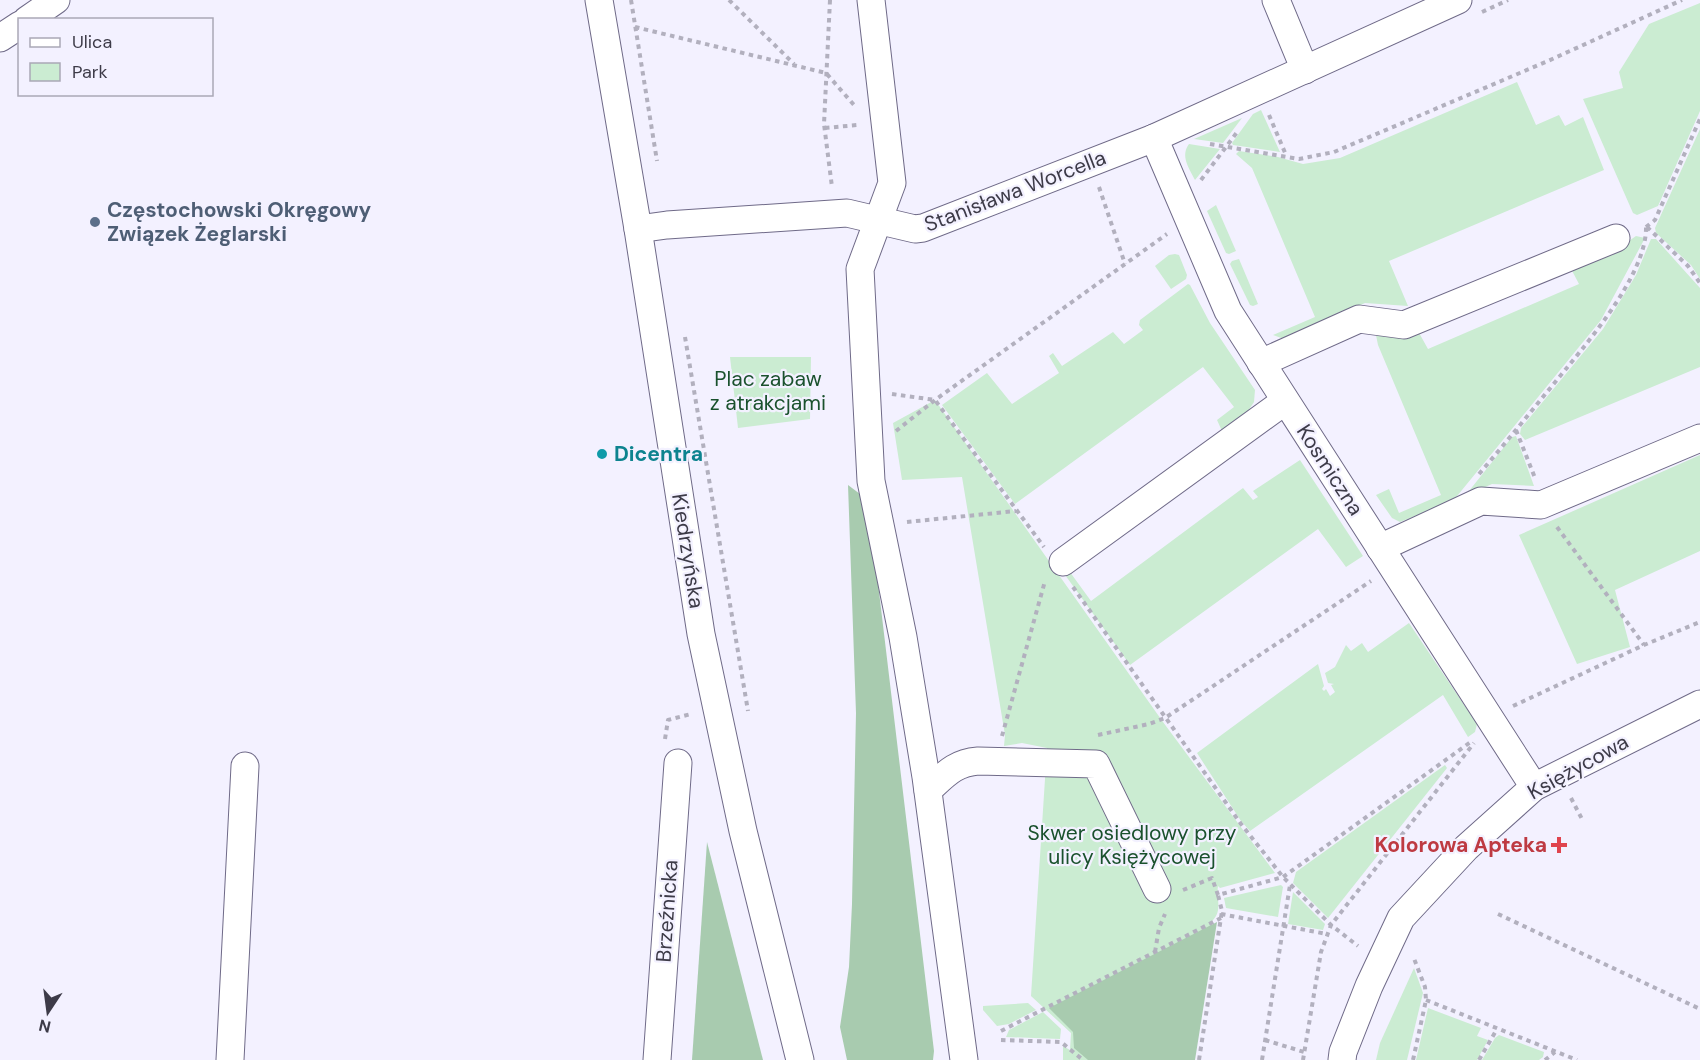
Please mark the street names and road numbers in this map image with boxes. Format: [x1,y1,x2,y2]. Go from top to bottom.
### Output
street label: Stanisława Worcella [920,143,1110,239]
street label: Kosmiczna [1290,419,1370,521]
street label: Kiedrzyńska [665,492,711,610]
street label: Księżycowa [1523,728,1633,806]
street label: Brzeźnicka [649,859,685,963]

